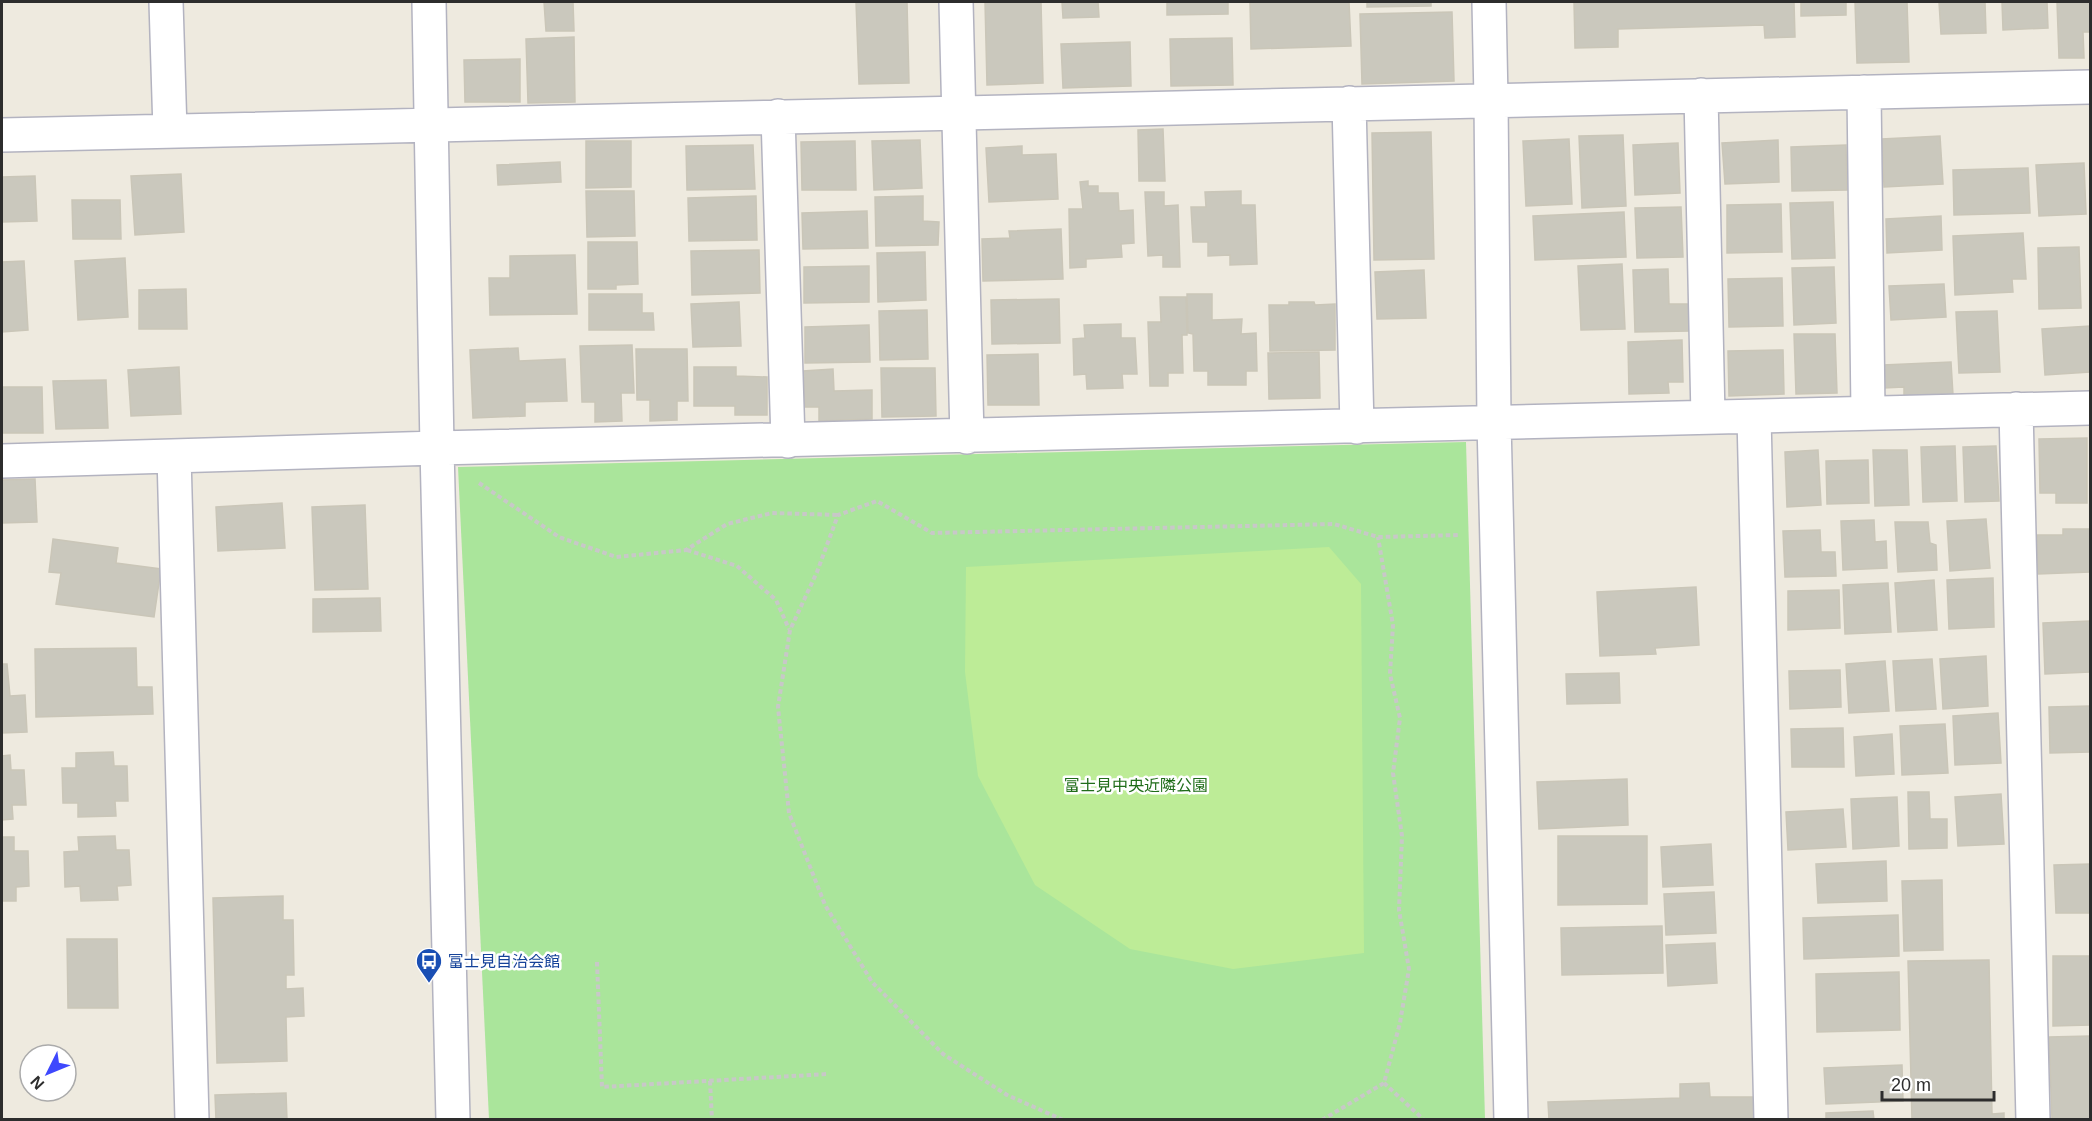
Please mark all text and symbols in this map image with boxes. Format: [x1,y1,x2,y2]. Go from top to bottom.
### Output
park label: 富士見中央近隣公園 [1064,777,1208,794]
bus stop icon: 富士見自治会館 [414,946,444,984]
place label: 富士見自治会館 [448,953,560,970]
north arrow [18,1043,78,1103]
scale bar [1882,1064,1994,1102]
text: N [27,1073,48,1093]
text: 20 m [1891,1075,1931,1095]

